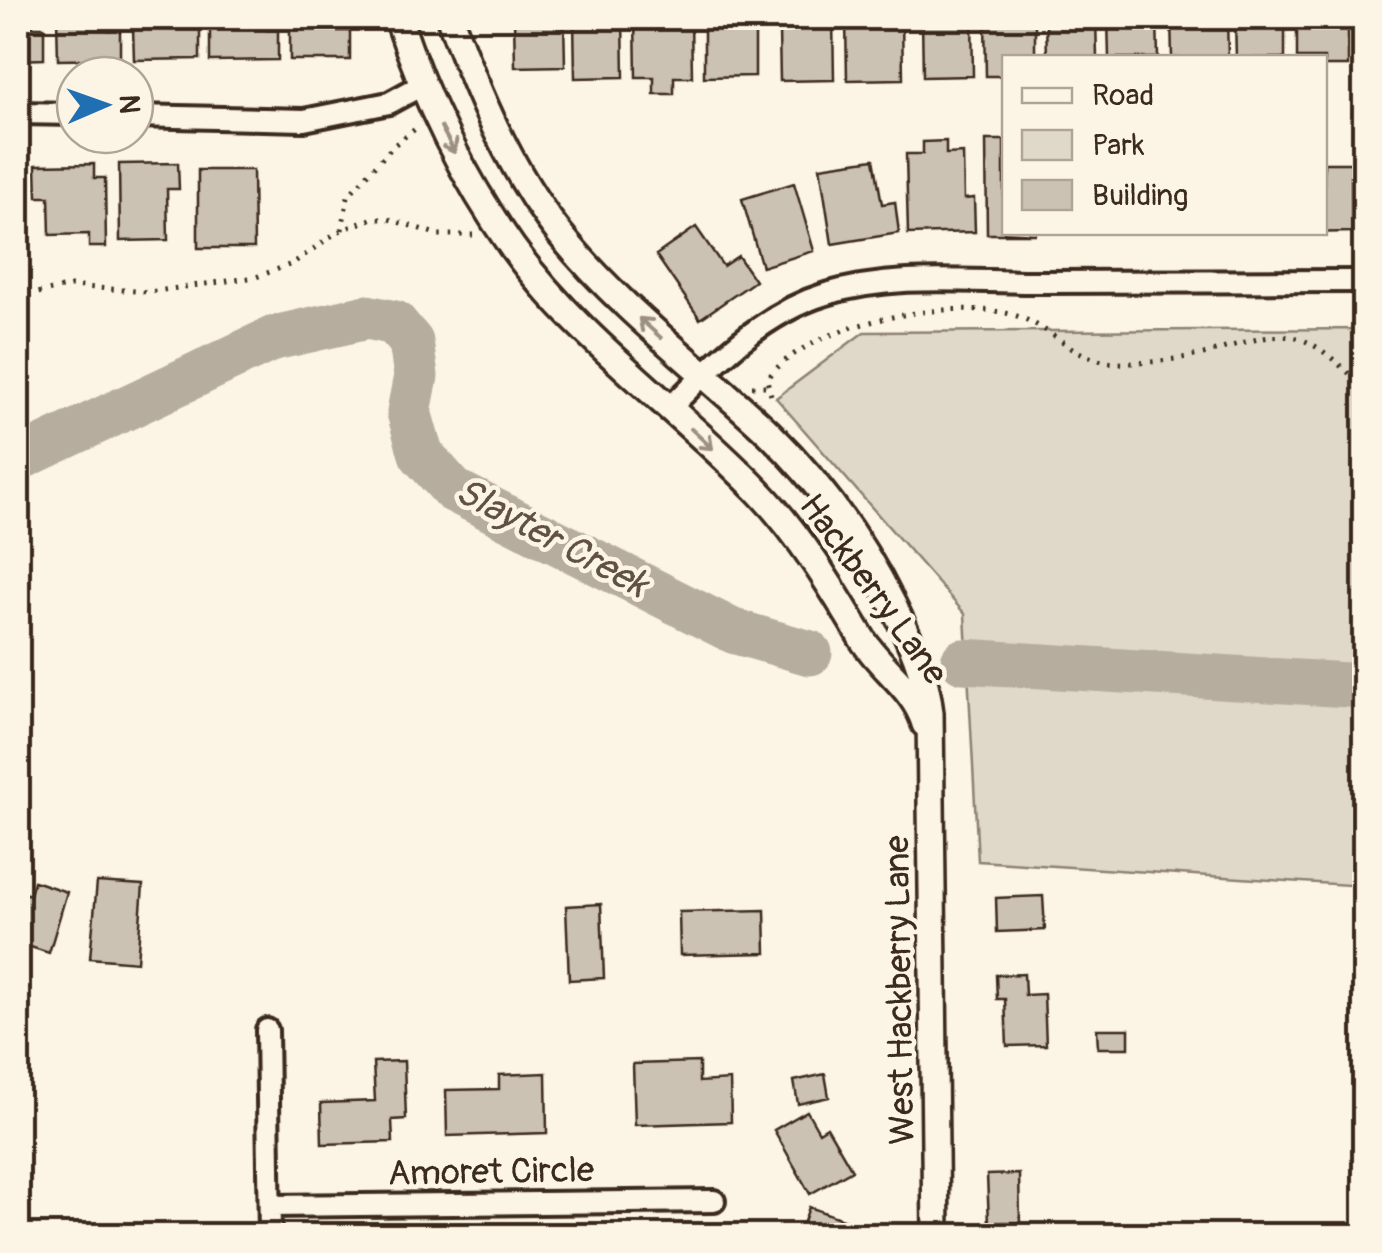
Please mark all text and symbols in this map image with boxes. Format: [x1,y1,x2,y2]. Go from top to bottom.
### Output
north arrow [55,55,155,155]
legend [1002,55,1327,235]
text: Road [1092,77,1154,114]
text: N [111,94,146,114]
one-way arrow [439,125,458,155]
text: Park [1092,127,1145,164]
text: Building [1092,177,1188,214]
one-way arrow [638,317,663,340]
one-way arrow [688,427,714,451]
water label: Slayter Creek [447,467,659,610]
street label: Hackberry Lane [789,486,957,693]
street label: West Hackberry Lane [875,835,925,1145]
street label: Amoret Circle [387,1148,595,1196]

